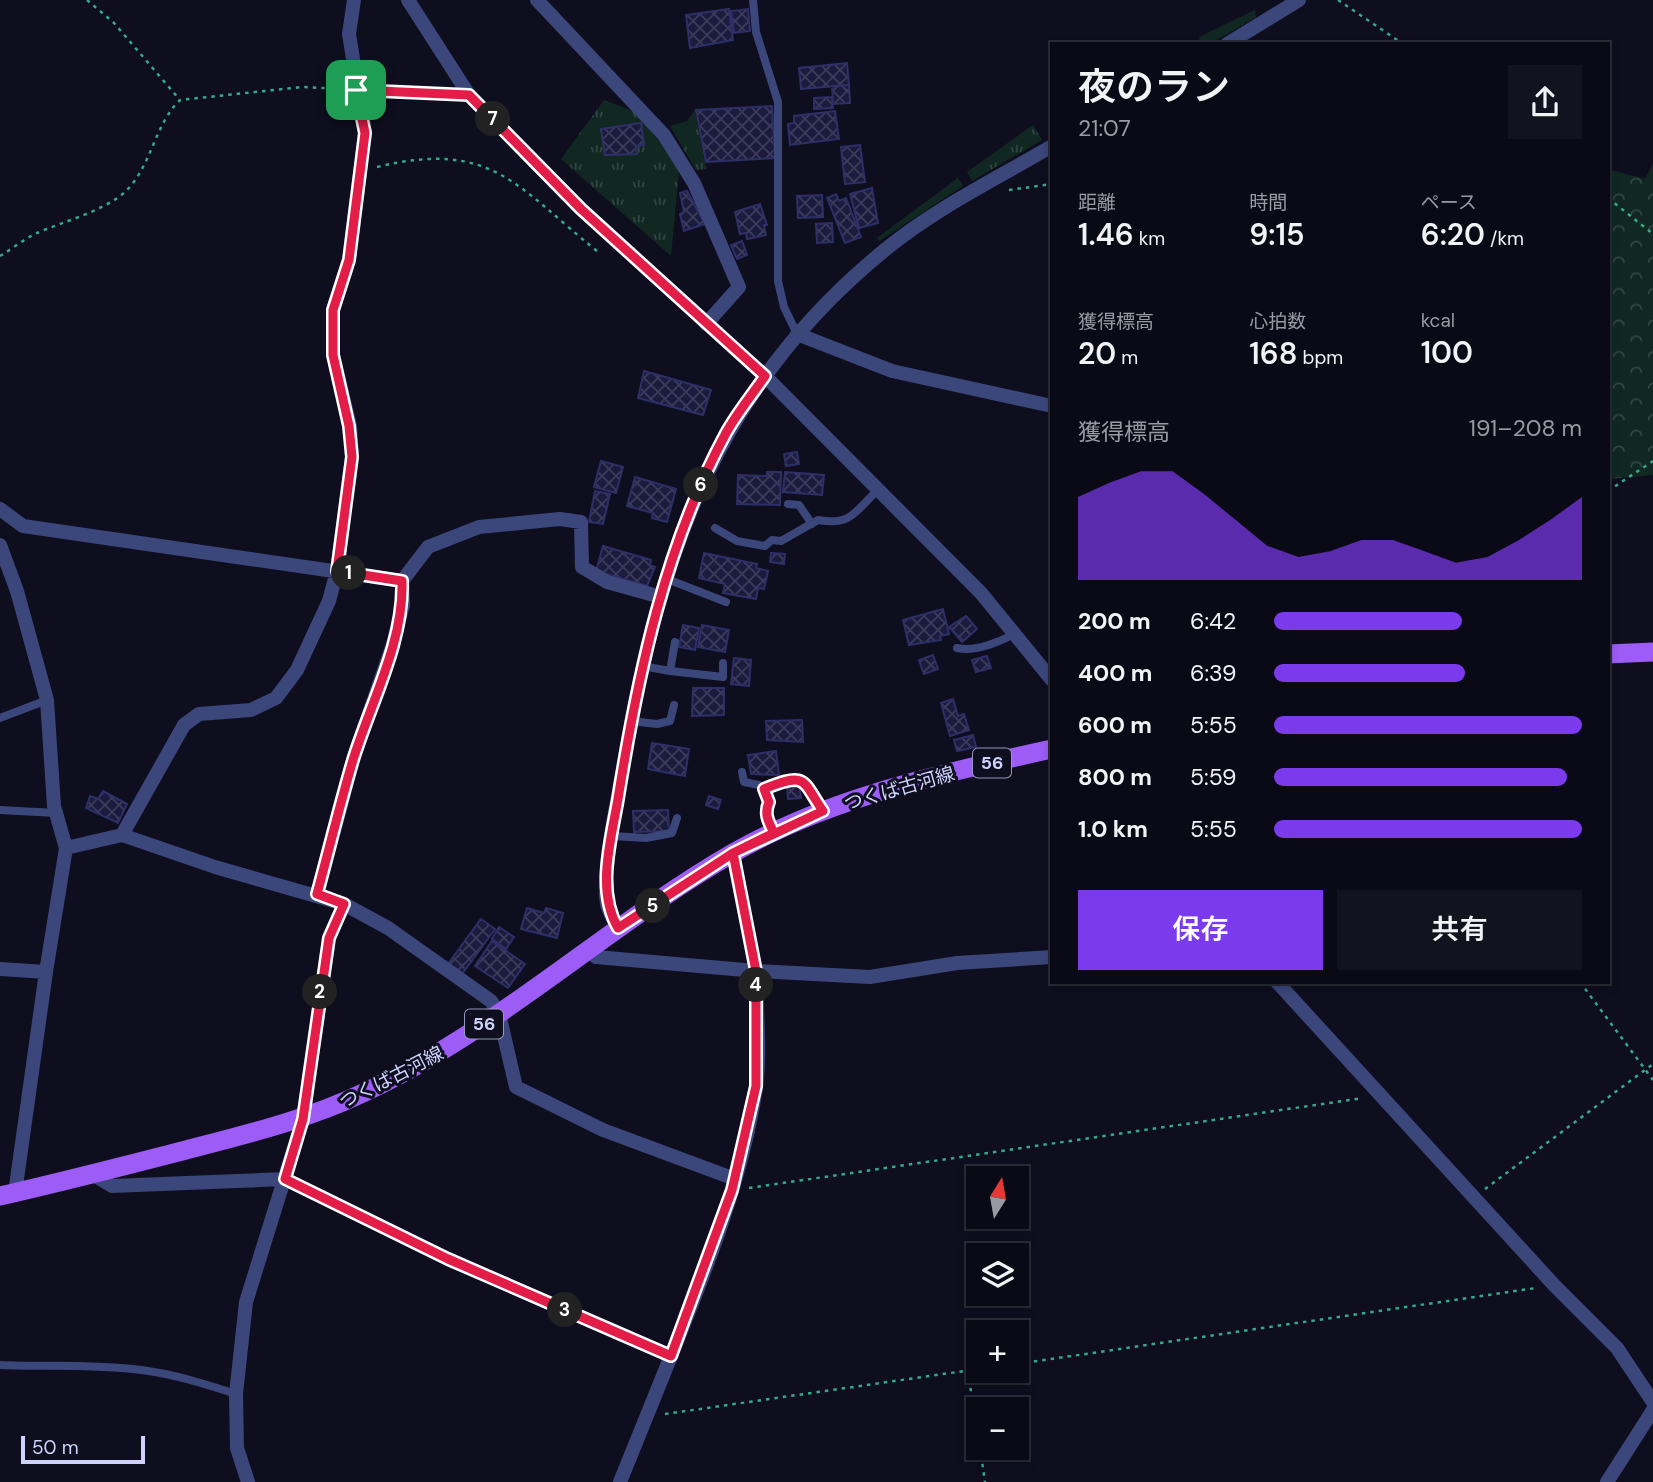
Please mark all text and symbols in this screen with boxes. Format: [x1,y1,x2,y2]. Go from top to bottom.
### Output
pin [326,60,386,120]
text: 夜のラン [1078,62,1230,112]
button: share [1508,65,1582,139]
icon: arrive [337,71,375,109]
pin: 7 [476,102,510,136]
text: 7 [487,106,498,131]
text: 21:07 [1078,113,1131,143]
text: 距離 [1078,190,1116,215]
text: 時間 [1249,190,1287,215]
text: ペース [1421,190,1477,215]
text: 1.46 [1078,215,1134,254]
text: 9:15 [1249,215,1304,254]
text: 6:20 [1421,215,1485,254]
text: km [1134,226,1165,251]
text: /km [1485,226,1524,251]
text: kcal [1421,308,1455,333]
text: 獲得標高 [1078,309,1154,334]
text: 心拍数 [1249,309,1306,334]
text: 100 [1421,333,1473,372]
text: 20 [1078,334,1116,373]
text: 168 [1249,334,1298,373]
text: m [1116,345,1138,370]
text: bpm [1298,345,1343,370]
text: 191–208 m [1469,413,1582,443]
text: 獲得標高 [1078,417,1170,447]
pin: 6 [684,468,718,503]
text: 6 [694,472,707,497]
pin: 1 [332,556,366,590]
text: 1 [345,560,352,585]
text: 200 m [1078,606,1151,636]
text: 6:42 [1190,606,1236,636]
text: 400 m [1078,658,1152,688]
text: 6:39 [1190,658,1236,688]
text: 600 m [1078,710,1152,740]
text: 5:55 [1190,710,1237,740]
road number: 56 [973,748,1011,778]
street label: つくば古河線 [841,761,957,816]
text: 800 m [1078,762,1152,792]
text: 5:59 [1190,762,1236,792]
text: 1.0 km [1078,814,1148,844]
text: 5:55 [1190,814,1237,844]
pin: 5 [636,888,670,923]
button: 保存 [1078,890,1323,970]
button: 共有 [1337,890,1582,970]
text: 5 [647,893,658,918]
pin: 4 [738,968,774,1002]
text: 4 [749,972,762,997]
pin: 2 [302,974,338,1010]
text: 2 [314,979,325,1004]
road number: 56 [465,1009,503,1038]
street label: つくば古河線 [335,1040,448,1114]
north arrow [966,1166,1029,1228]
map controls [966,1166,1029,1460]
button: layers [966,1243,1029,1306]
pin: 3 [548,1292,582,1328]
text: 3 [559,1297,570,1322]
button: + [966,1320,1029,1383]
button: − [966,1397,1029,1460]
scale bar [21,1433,145,1465]
text: 50 m [32,1435,79,1460]

